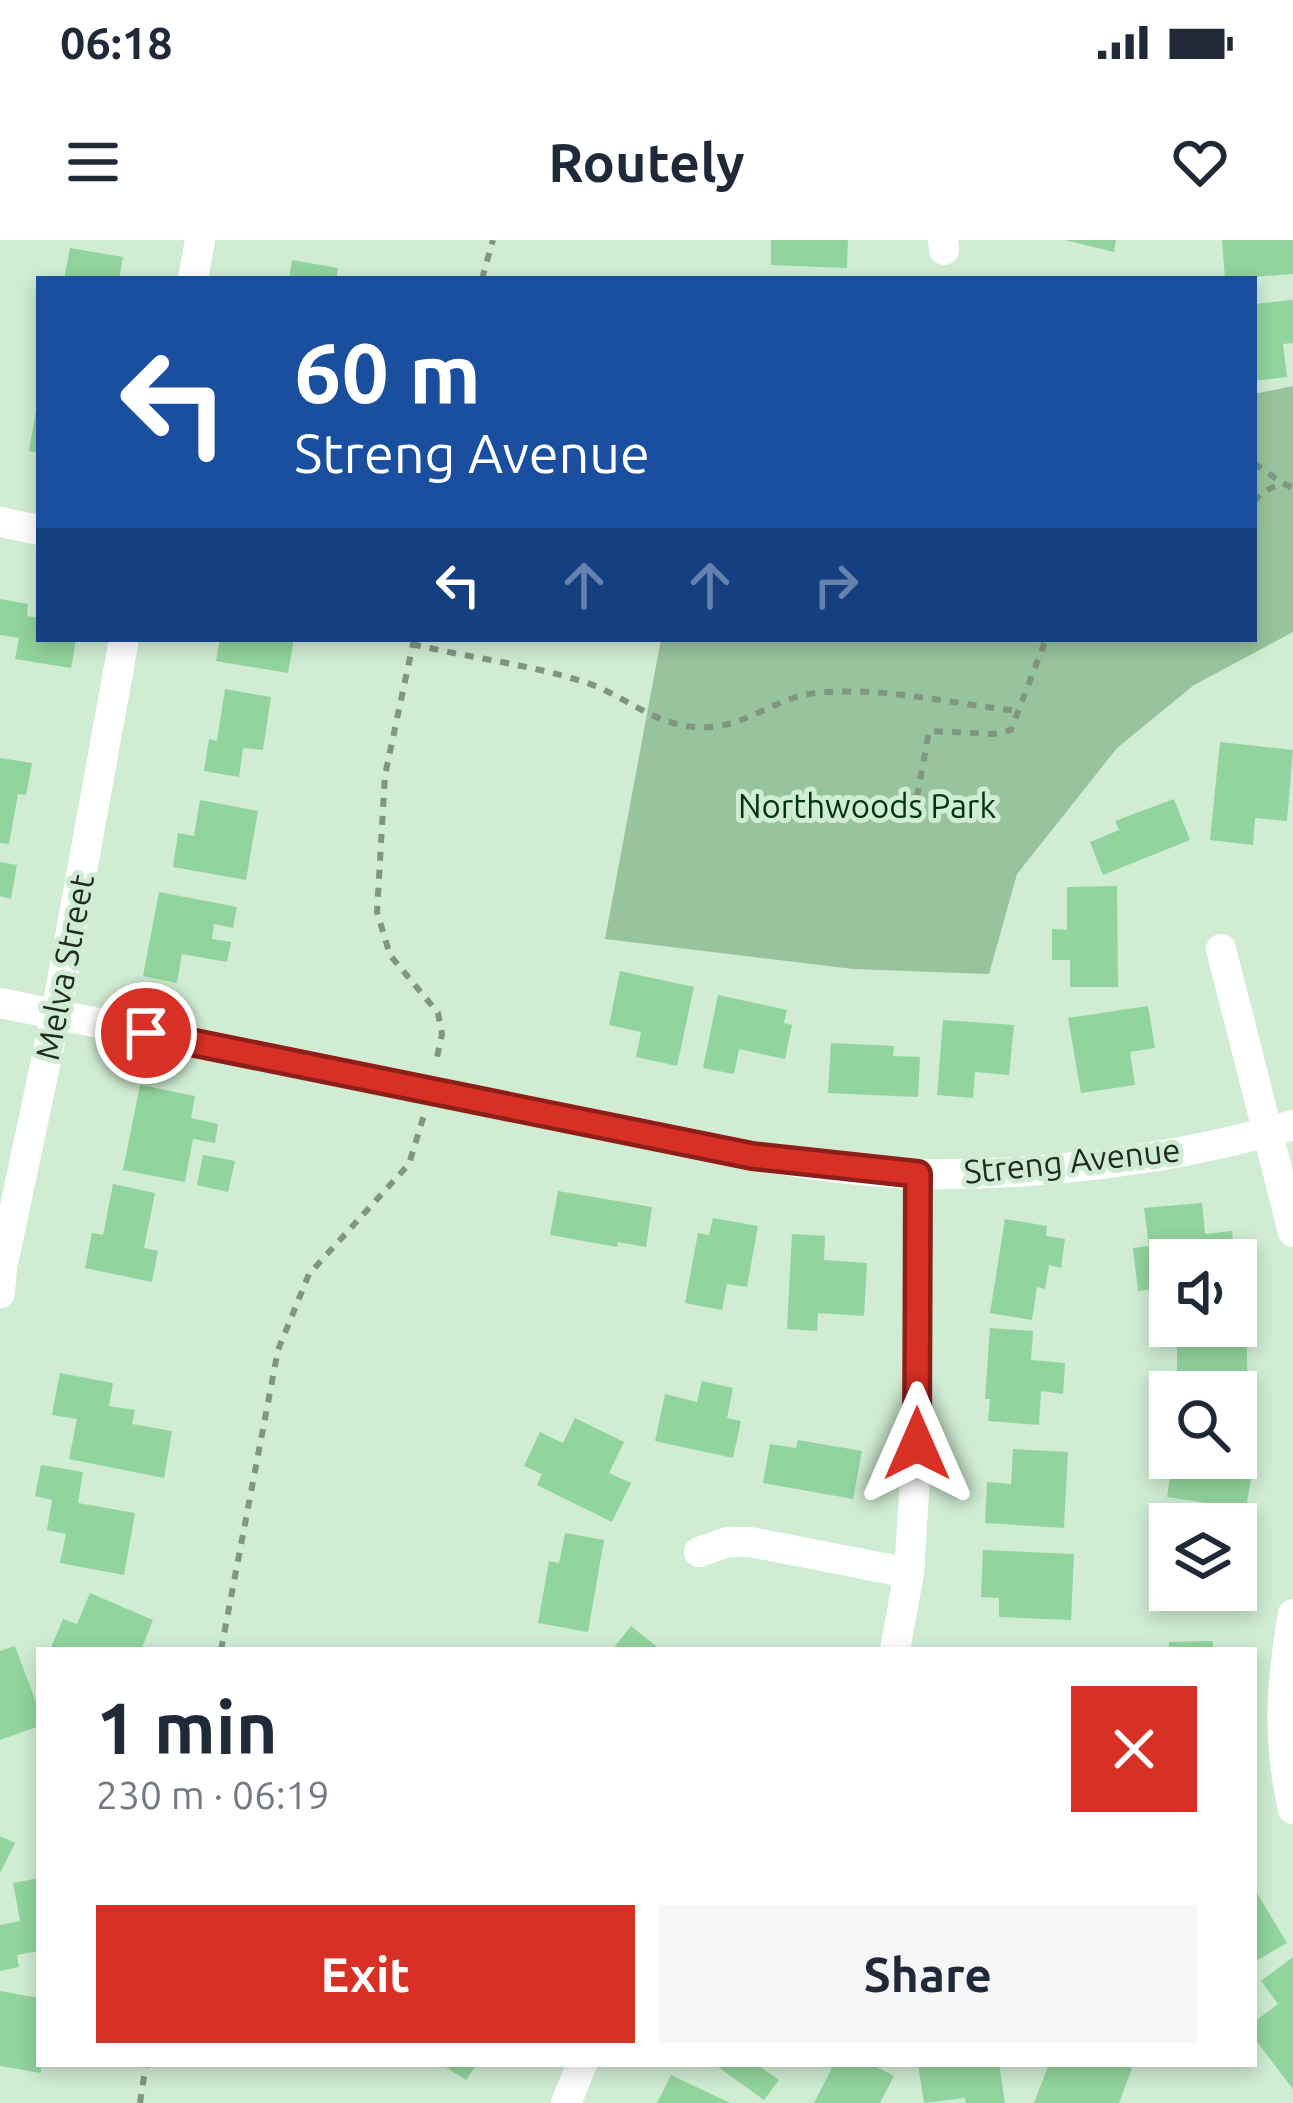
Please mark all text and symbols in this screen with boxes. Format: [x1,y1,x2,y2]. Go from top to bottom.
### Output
text: 06:18 [60,17,173,68]
icon: menu [60,129,126,195]
icon: heart [1167,129,1233,195]
text: Routely [548,132,745,192]
icon: left [96,324,252,480]
text: 60 m [294,325,481,419]
text: Streng Avenue [294,423,650,483]
icon: left [425,552,491,618]
icon: ahead [551,552,617,618]
icon: ahead [677,552,743,618]
icon: right [803,552,869,618]
park label: Northwoods Park [738,787,996,824]
street label: Melva Street [28,871,100,1063]
pin [95,982,197,1084]
icon: arrive [113,1000,179,1066]
street label: Streng Avenue [962,1130,1182,1190]
map controls [1149,1239,1257,1611]
button: sound [1149,1239,1257,1347]
button: search [1149,1371,1257,1479]
position arrow [854,1381,980,1507]
button: layers [1149,1503,1257,1611]
button: close [1071,1686,1197,1812]
text: 1 min [96,1687,278,1768]
text: 230 m · 06:19 [96,1773,330,1816]
button: Exit [96,1905,635,2043]
button: Share [659,1905,1197,2043]

